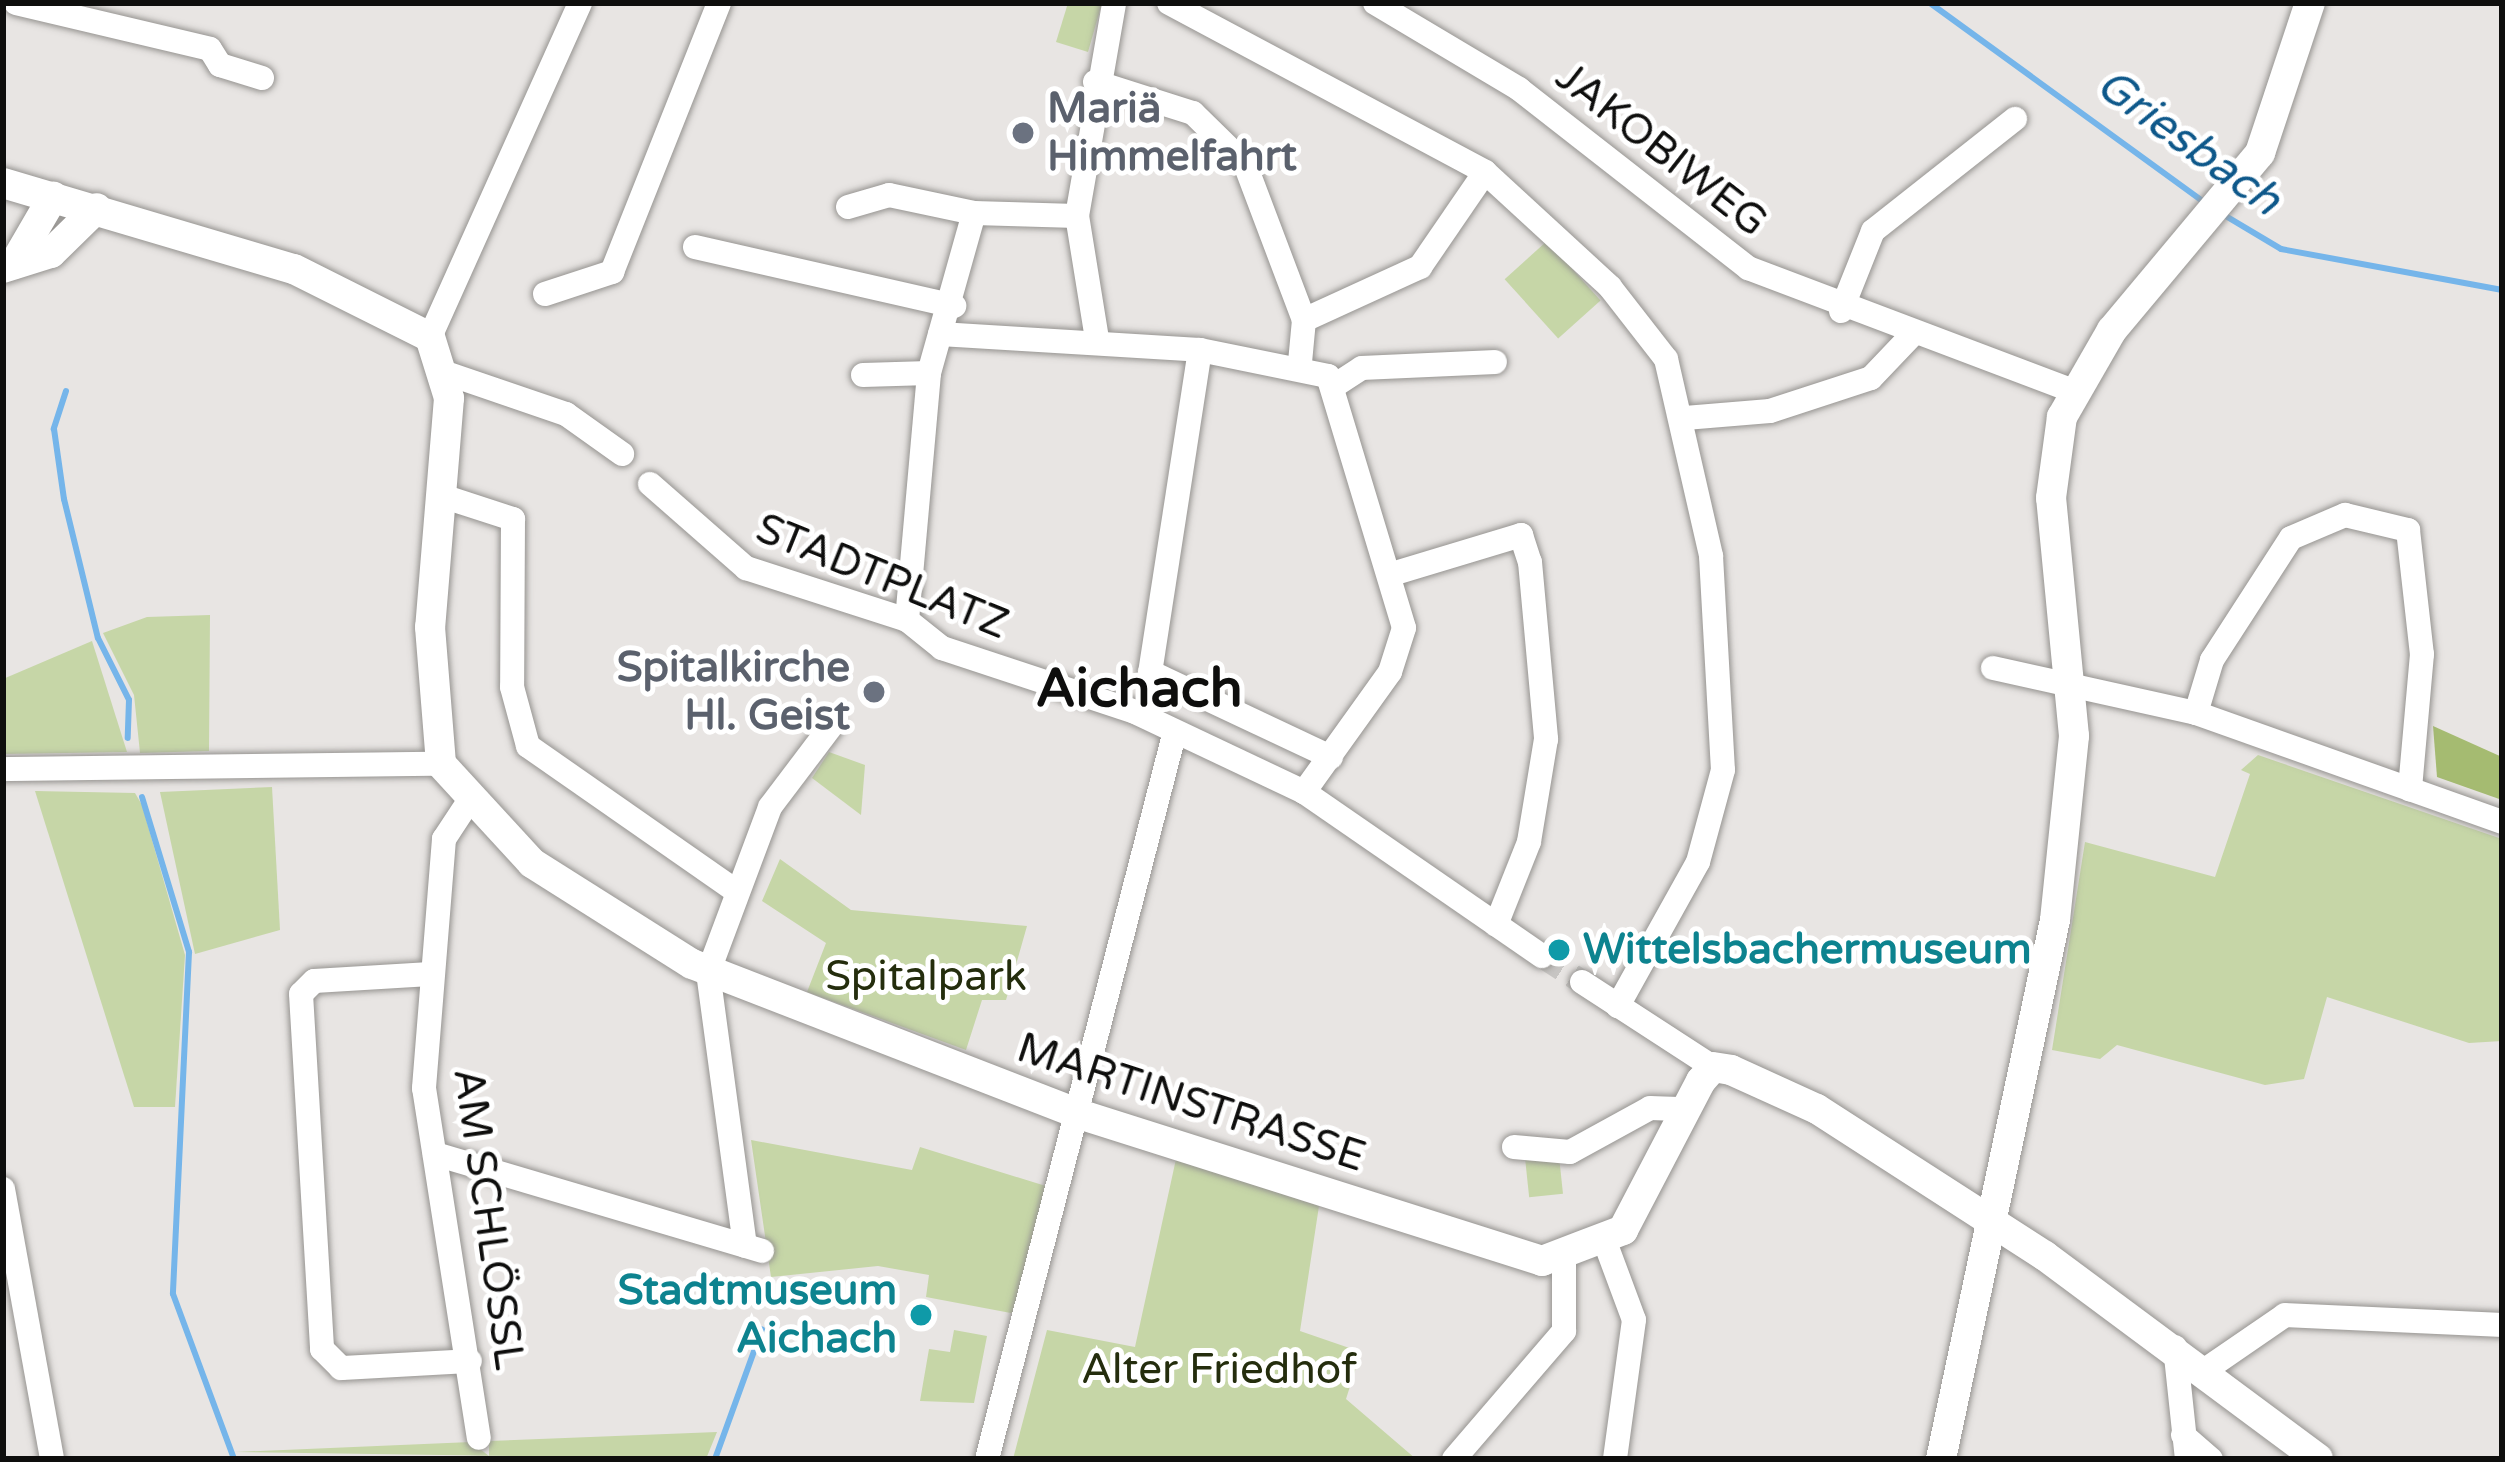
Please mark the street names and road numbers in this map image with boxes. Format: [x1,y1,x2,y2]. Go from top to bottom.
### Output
street label: JAKOBIWEG [1546,52,1776,248]
street label: STADTPLATZ [749,504,1015,650]
street label: MARTINSTRASSE [1011,1023,1371,1183]
street label: AM SCHLÖSSL [442,1065,534,1373]

